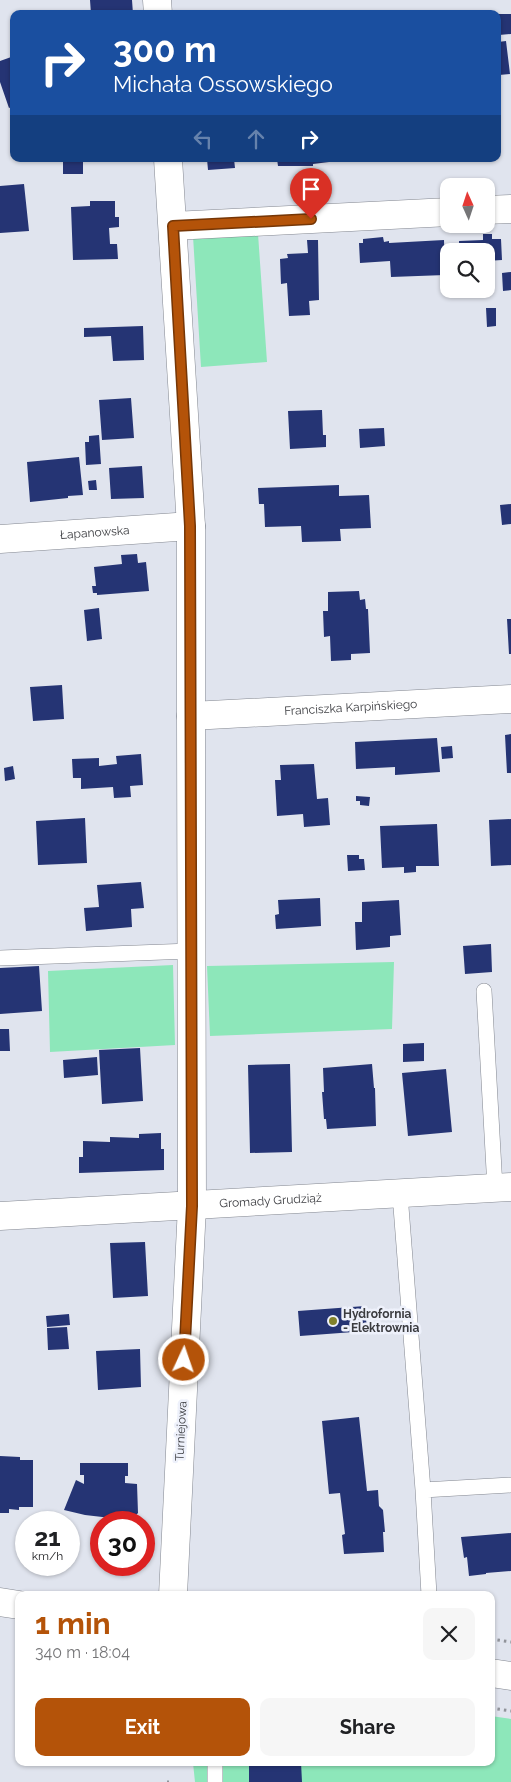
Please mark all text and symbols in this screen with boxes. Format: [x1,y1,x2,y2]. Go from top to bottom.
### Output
text: 300 m [113,29,217,70]
icon: right [30,30,95,95]
text: Michała Ossowskiego [113,71,333,97]
icon: left [189,125,217,153]
icon: ahead [242,125,270,153]
icon: right [295,125,323,153]
pin [290,168,332,219]
icon: arrive [297,175,325,203]
north arrow [440,178,495,232]
map controls [440,178,495,298]
button: search [440,243,495,298]
street label: Łapanowska [59,523,130,542]
street label: Franciszka Karpińskiego [284,697,418,718]
street label: Gromady Grudziąż [219,1191,322,1211]
place label: Hydrofornia - Elektrownia [343,1307,419,1335]
marker: Hydrofornia - Elektrownia [327,1315,339,1327]
position arrow [157,1333,209,1385]
street label: Turniejowa [172,1401,190,1461]
speed limit sign: 30 [90,1511,155,1576]
text: 21 [34,1522,61,1552]
text: km/h [32,1549,63,1563]
text: 1 min [35,1606,111,1641]
button: close [423,1608,475,1660]
text: 340 m · 18:04 [35,1643,130,1662]
button: Exit [35,1698,250,1756]
button: Share [260,1698,475,1756]

